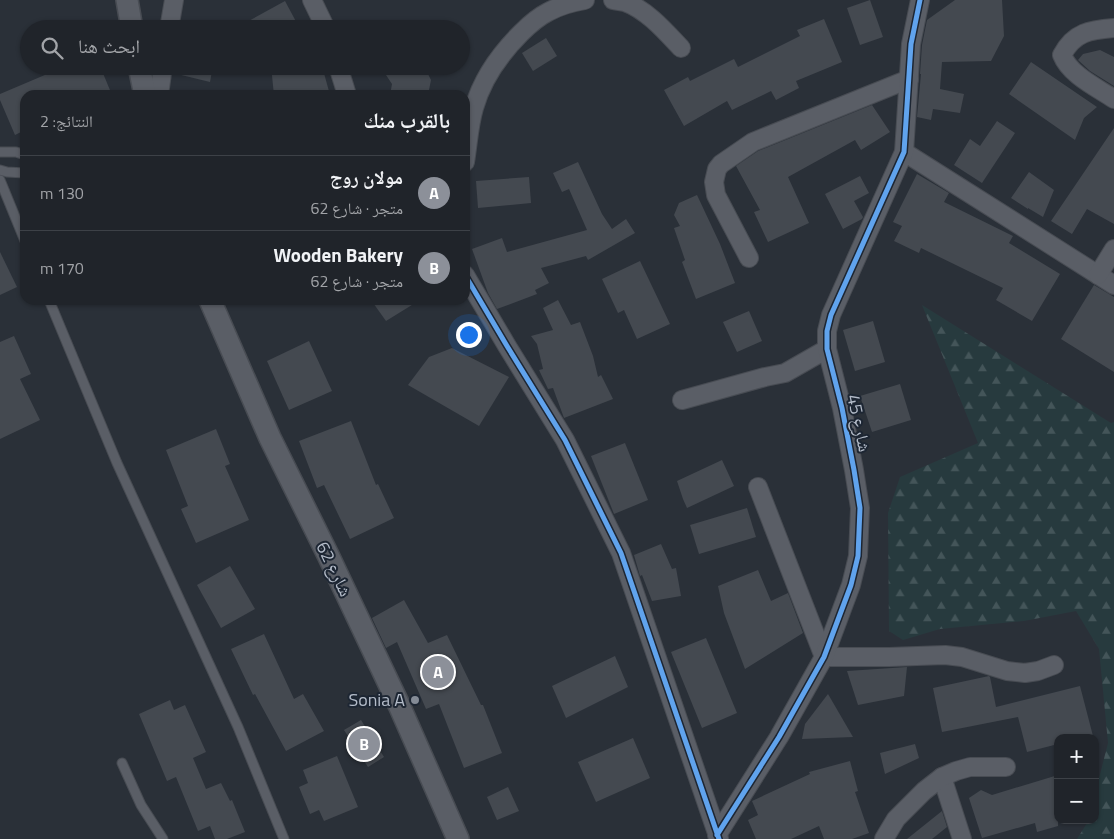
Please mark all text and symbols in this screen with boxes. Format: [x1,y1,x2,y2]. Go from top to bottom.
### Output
search box [20,20,470,75]
text: ابحث هنا [78,31,140,60]
icon: search [38,34,66,62]
text: بالقرب منك [363,104,450,136]
text: النتائج: 2 [40,109,93,133]
text: مولان روج [330,162,403,191]
text: 130 m [40,181,84,205]
text: A [429,181,439,205]
text: متجر · شارع 62 [310,196,403,220]
text: Wooden Bakery [274,240,403,269]
text: 170 m [40,256,84,280]
text: B [429,256,439,280]
text: متجر · شارع 62 [310,269,403,293]
your location [456,322,482,348]
street label: شارع 45 [840,392,879,454]
street label: شارع 62 [310,537,359,601]
pin: A [422,653,454,691]
place label: Sonia A [348,686,405,713]
marker: Sonia A [409,694,421,706]
pin: B [348,725,380,763]
map controls [1054,734,1099,824]
button: + [1054,734,1099,779]
button: − [1054,779,1099,824]

